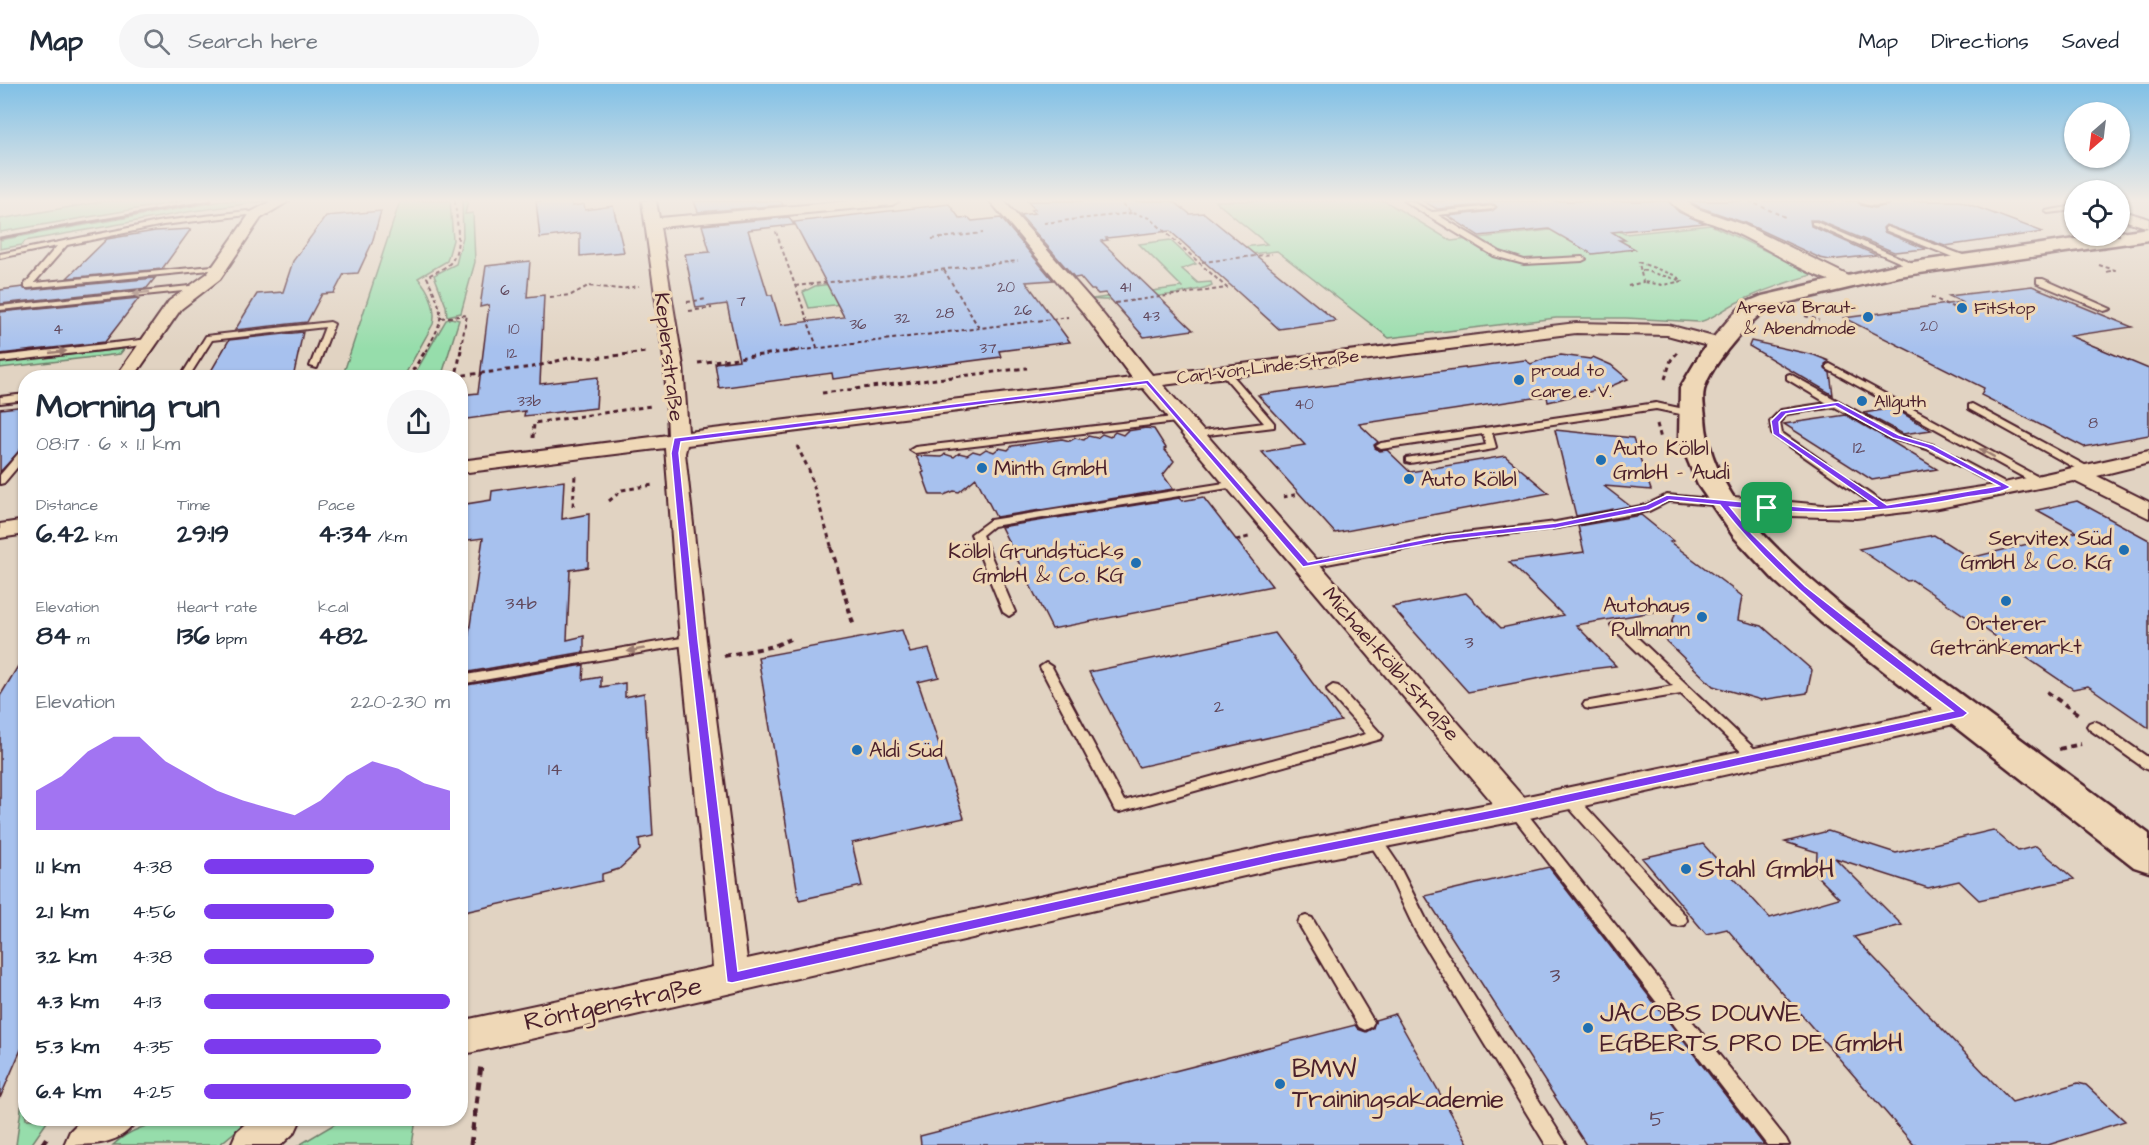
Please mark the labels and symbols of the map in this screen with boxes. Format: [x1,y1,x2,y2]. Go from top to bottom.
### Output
north arrow [2064,102,2130,168]
house number: 20 [997,277,1016,298]
house number: 41 [1119,277,1131,298]
house number: 6 [500,280,510,301]
one-way arrow [132,288,151,298]
street label: Keplerstraße [646,291,691,423]
house number: 7 [736,291,746,312]
place label: Arseva Braut- & Abendmode [1736,295,1856,341]
place label: FitStop [1974,296,2035,321]
house number: 26 [1014,300,1033,321]
marker: FitStop [1955,301,1969,315]
house number: 28 [936,303,954,324]
house number: 43 [1142,306,1160,327]
house number: 32 [894,308,911,329]
marker: Arseva Braut- & Abendmode [1861,310,1875,324]
house number: 36 [849,314,867,335]
house number: 20 [1920,316,1939,337]
house number: 4 [53,319,63,340]
house number: 10 [508,319,520,340]
house number: 37 [980,338,996,359]
house number: 12 [507,343,518,364]
street label: Carl-von-Linde-Straße [1175,343,1361,391]
one-way arrow [49,347,68,357]
place label: proud to care e. V. [1531,358,1612,404]
marker: proud to care e. V. [1512,373,1526,387]
place label: Allguth [1874,389,1926,415]
house number: 33b [517,391,541,412]
house number: 40 [1294,394,1314,415]
marker: Allguth [1855,394,1869,408]
house number: 8 [2088,413,2098,434]
place label: Auto Kölbl GmbH - Audi [1613,434,1730,487]
house number: 12 [1853,435,1866,460]
one-way arrow [1978,448,1995,458]
marker: Auto Kölbl GmbH - Audi [1594,453,1608,467]
place label: Minth GmbH [994,454,1108,483]
marker: Minth GmbH [975,461,989,475]
place label: Auto Kölbl [1421,465,1517,494]
marker: Auto Kölbl [1402,472,1416,486]
pin [1741,482,1792,533]
place label: Servitex Süd GmbH & Co. KG [1960,524,2112,577]
place label: Kölbl Grundstücks GmbH & Co. KG [948,537,1124,590]
marker: Servitex Süd GmbH & Co. KG [2117,543,2131,557]
marker: Kölbl Grundstücks GmbH & Co. KG [1129,556,1143,570]
street label: Michael-Kölbl-Straße [1316,580,1466,748]
house number: 34b [505,591,537,616]
place label: Autohaus Pullmann [1603,591,1690,644]
marker: Orterer Getränkemarkt [1999,594,2013,608]
place label: Orterer Getränkemarkt [1930,609,2082,662]
marker: Autohaus Pullmann [1695,610,1709,624]
house number: 3 [1464,630,1474,655]
one-way arrow [626,645,645,654]
house number: 2 [1214,694,1225,719]
place label: Aldi Süd [869,736,943,765]
marker: Aldi Süd [850,743,864,757]
house number: 14 [548,757,562,782]
place label: Stahl GmbH [1698,851,1834,887]
marker: Stahl GmbH [1679,862,1693,876]
house number: 3 [1550,961,1561,990]
street label: Röntgenstraße [521,968,706,1042]
place label: JACOBS DOUWE EGBERTS PRO DE GmbH [1600,995,1903,1061]
marker: JACOBS DOUWE EGBERTS PRO DE GmbH [1581,1021,1595,1035]
place label: BMW Trainingsakademie [1292,1051,1504,1119]
marker: BMW Trainingsakademie [1273,1077,1287,1091]
house number: 5 [1650,1105,1665,1134]

